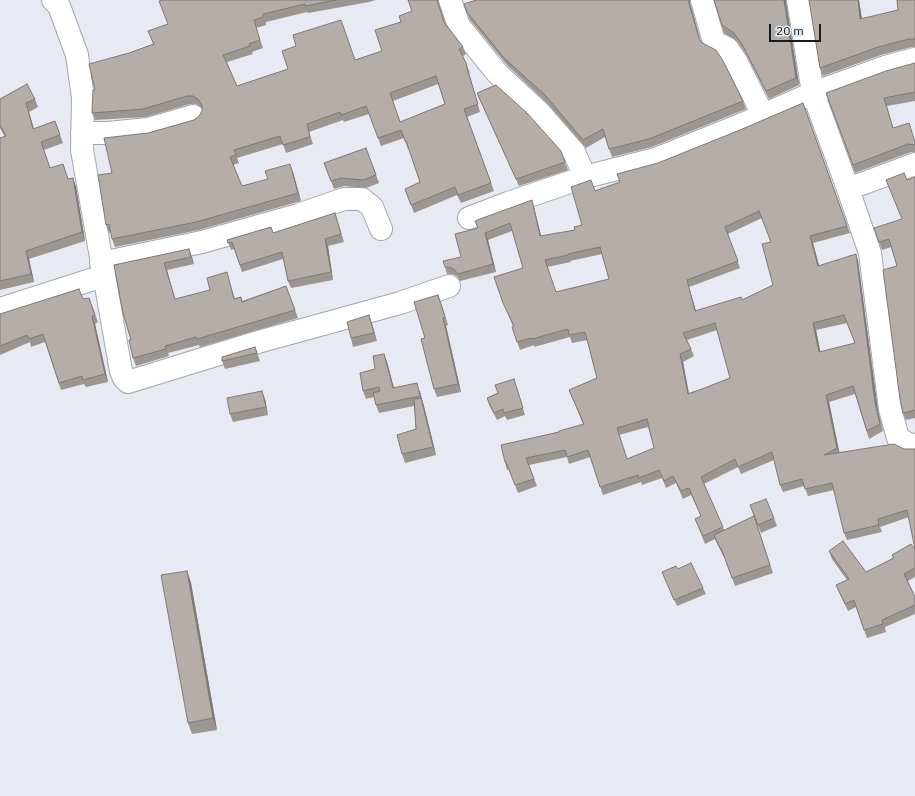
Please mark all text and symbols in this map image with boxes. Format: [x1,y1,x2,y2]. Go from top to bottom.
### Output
scale bar [771,16,823,42]
text: 20 m [776,23,804,38]

